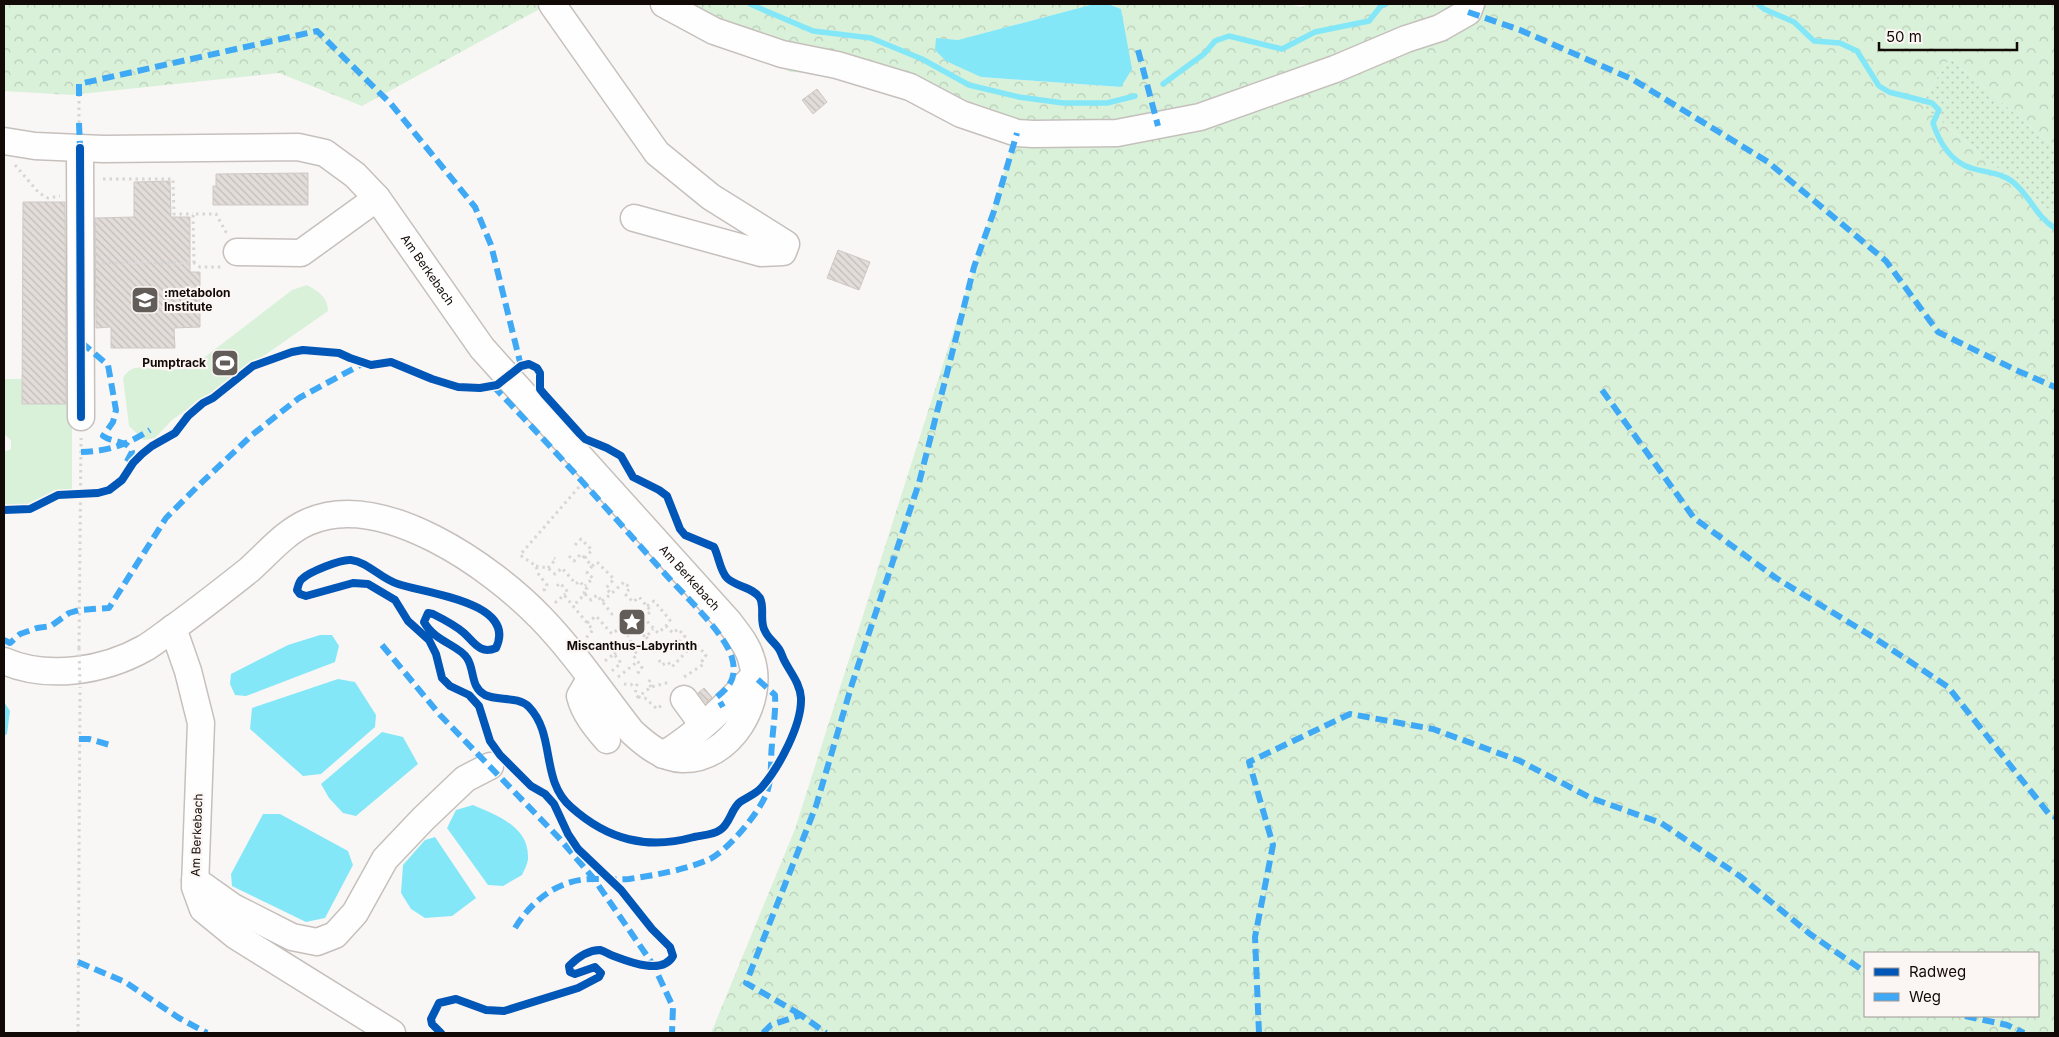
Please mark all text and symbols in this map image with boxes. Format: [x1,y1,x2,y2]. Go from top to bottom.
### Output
scale bar [1879,20,2016,52]
text: 50 m [1886,27,1922,46]
street label: Am Berkebach [398,231,458,308]
school or university icon: :metabolon Institute [130,285,160,315]
place label: :metabolon Institute [164,285,231,314]
sports icon: Pumptrack [210,348,240,378]
place label: Pumptrack [142,355,206,370]
street label: Am Berkebach [656,542,723,614]
place icon: Miscanthus-Labyrinth [617,607,647,637]
place label: Miscanthus-Labyrinth [567,638,697,653]
street label: Am Berkebach [188,793,205,877]
legend [1864,952,2039,1017]
text: Radweg [1909,962,1966,981]
text: Weg [1909,987,1941,1006]

